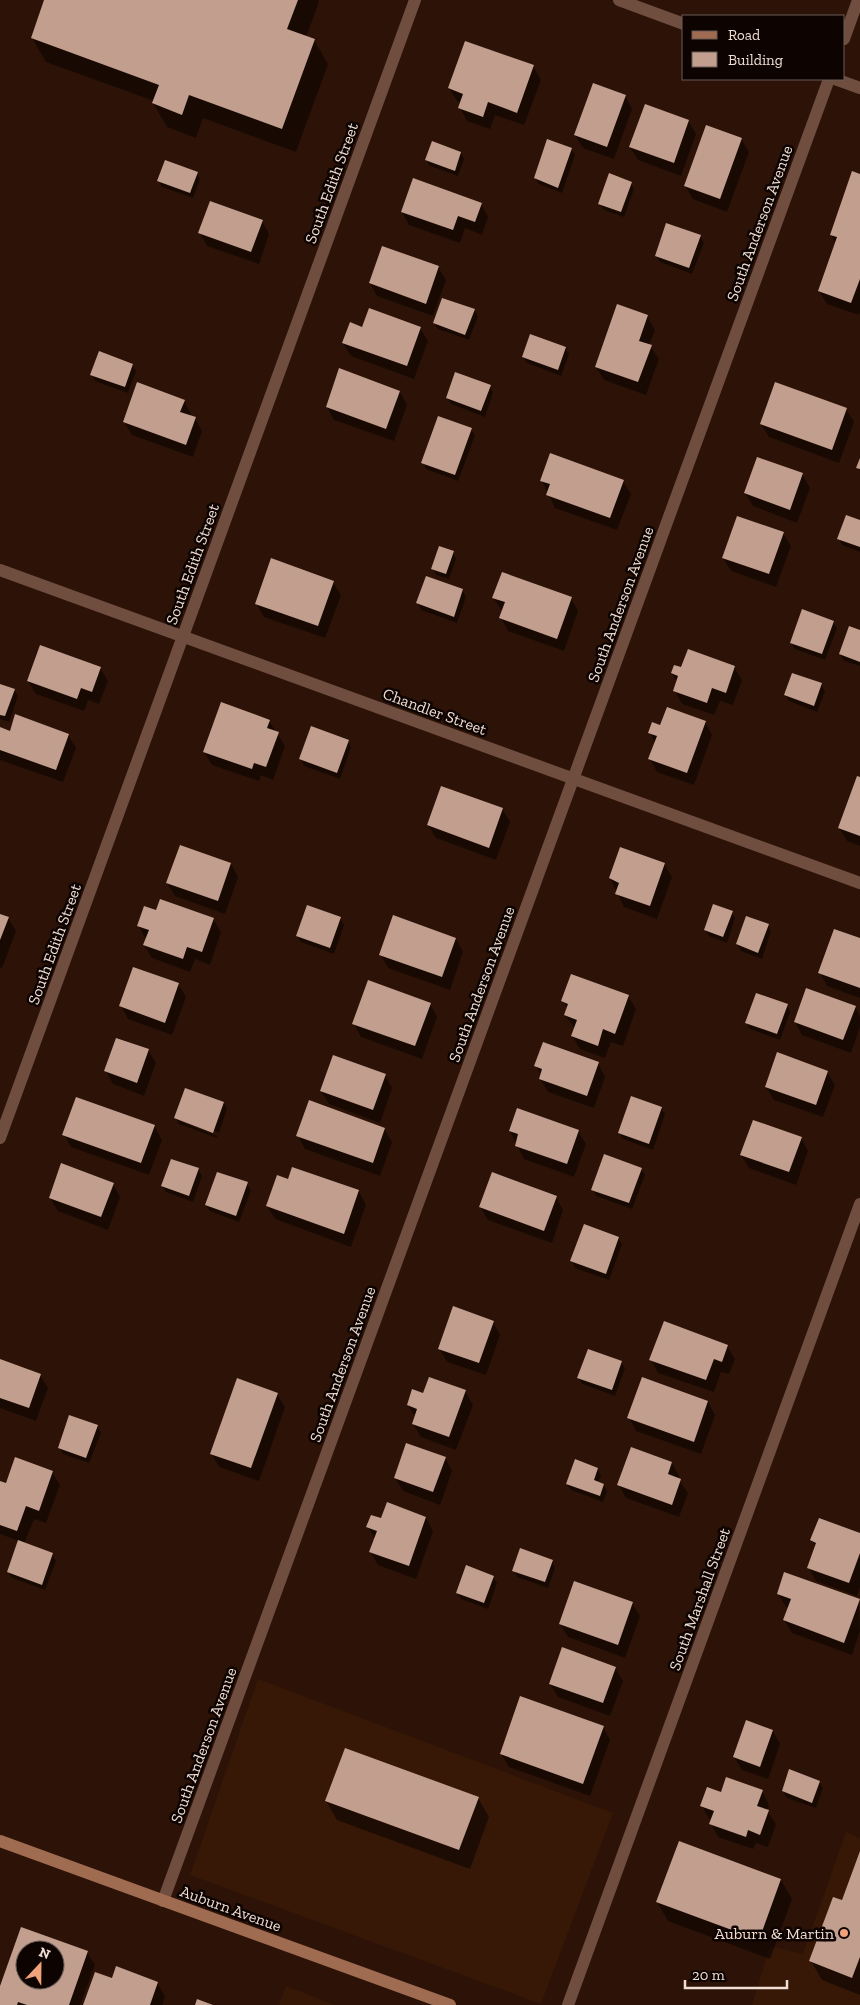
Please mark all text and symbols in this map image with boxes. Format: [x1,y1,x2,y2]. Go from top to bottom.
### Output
legend [682,15,845,80]
text: Road [728,26,761,44]
text: Building [728,51,783,69]
street label: South Edith Street [301,120,362,246]
street label: South Anderson Avenue [722,143,797,304]
street label: South Edith Street [162,501,223,627]
street label: South Anderson Avenue [583,524,658,685]
street label: Chandler Street [380,684,489,739]
street label: South Edith Street [24,881,85,1007]
street label: South Anderson Avenue [444,904,519,1065]
street label: South Anderson Avenue [305,1284,380,1445]
street label: South Marshall Street [665,1525,734,1673]
street label: South Anderson Avenue [166,1665,241,1826]
street label: Auburn Avenue [178,1881,284,1936]
place label: Auburn & Martin [715,1924,835,1943]
marker: Auburn & Martin [838,1927,850,1939]
north arrow [15,1940,65,1990]
text: N [37,1944,53,1963]
scale bar [685,1958,788,1990]
text: 20 m [692,1966,725,1984]

